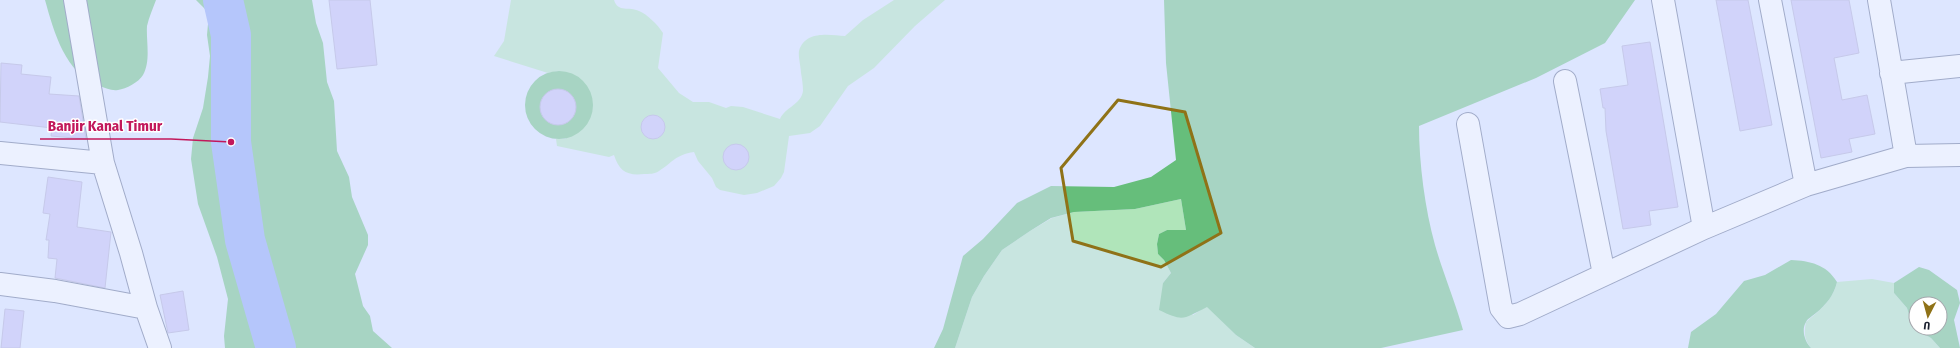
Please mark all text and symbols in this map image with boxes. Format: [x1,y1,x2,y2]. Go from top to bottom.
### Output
callout: Banjir Kanal Timur [40,112,171,139]
text: Banjir Kanal Timur [48,117,163,135]
north arrow [1908,296,1948,336]
text: U [1923,319,1931,332]

